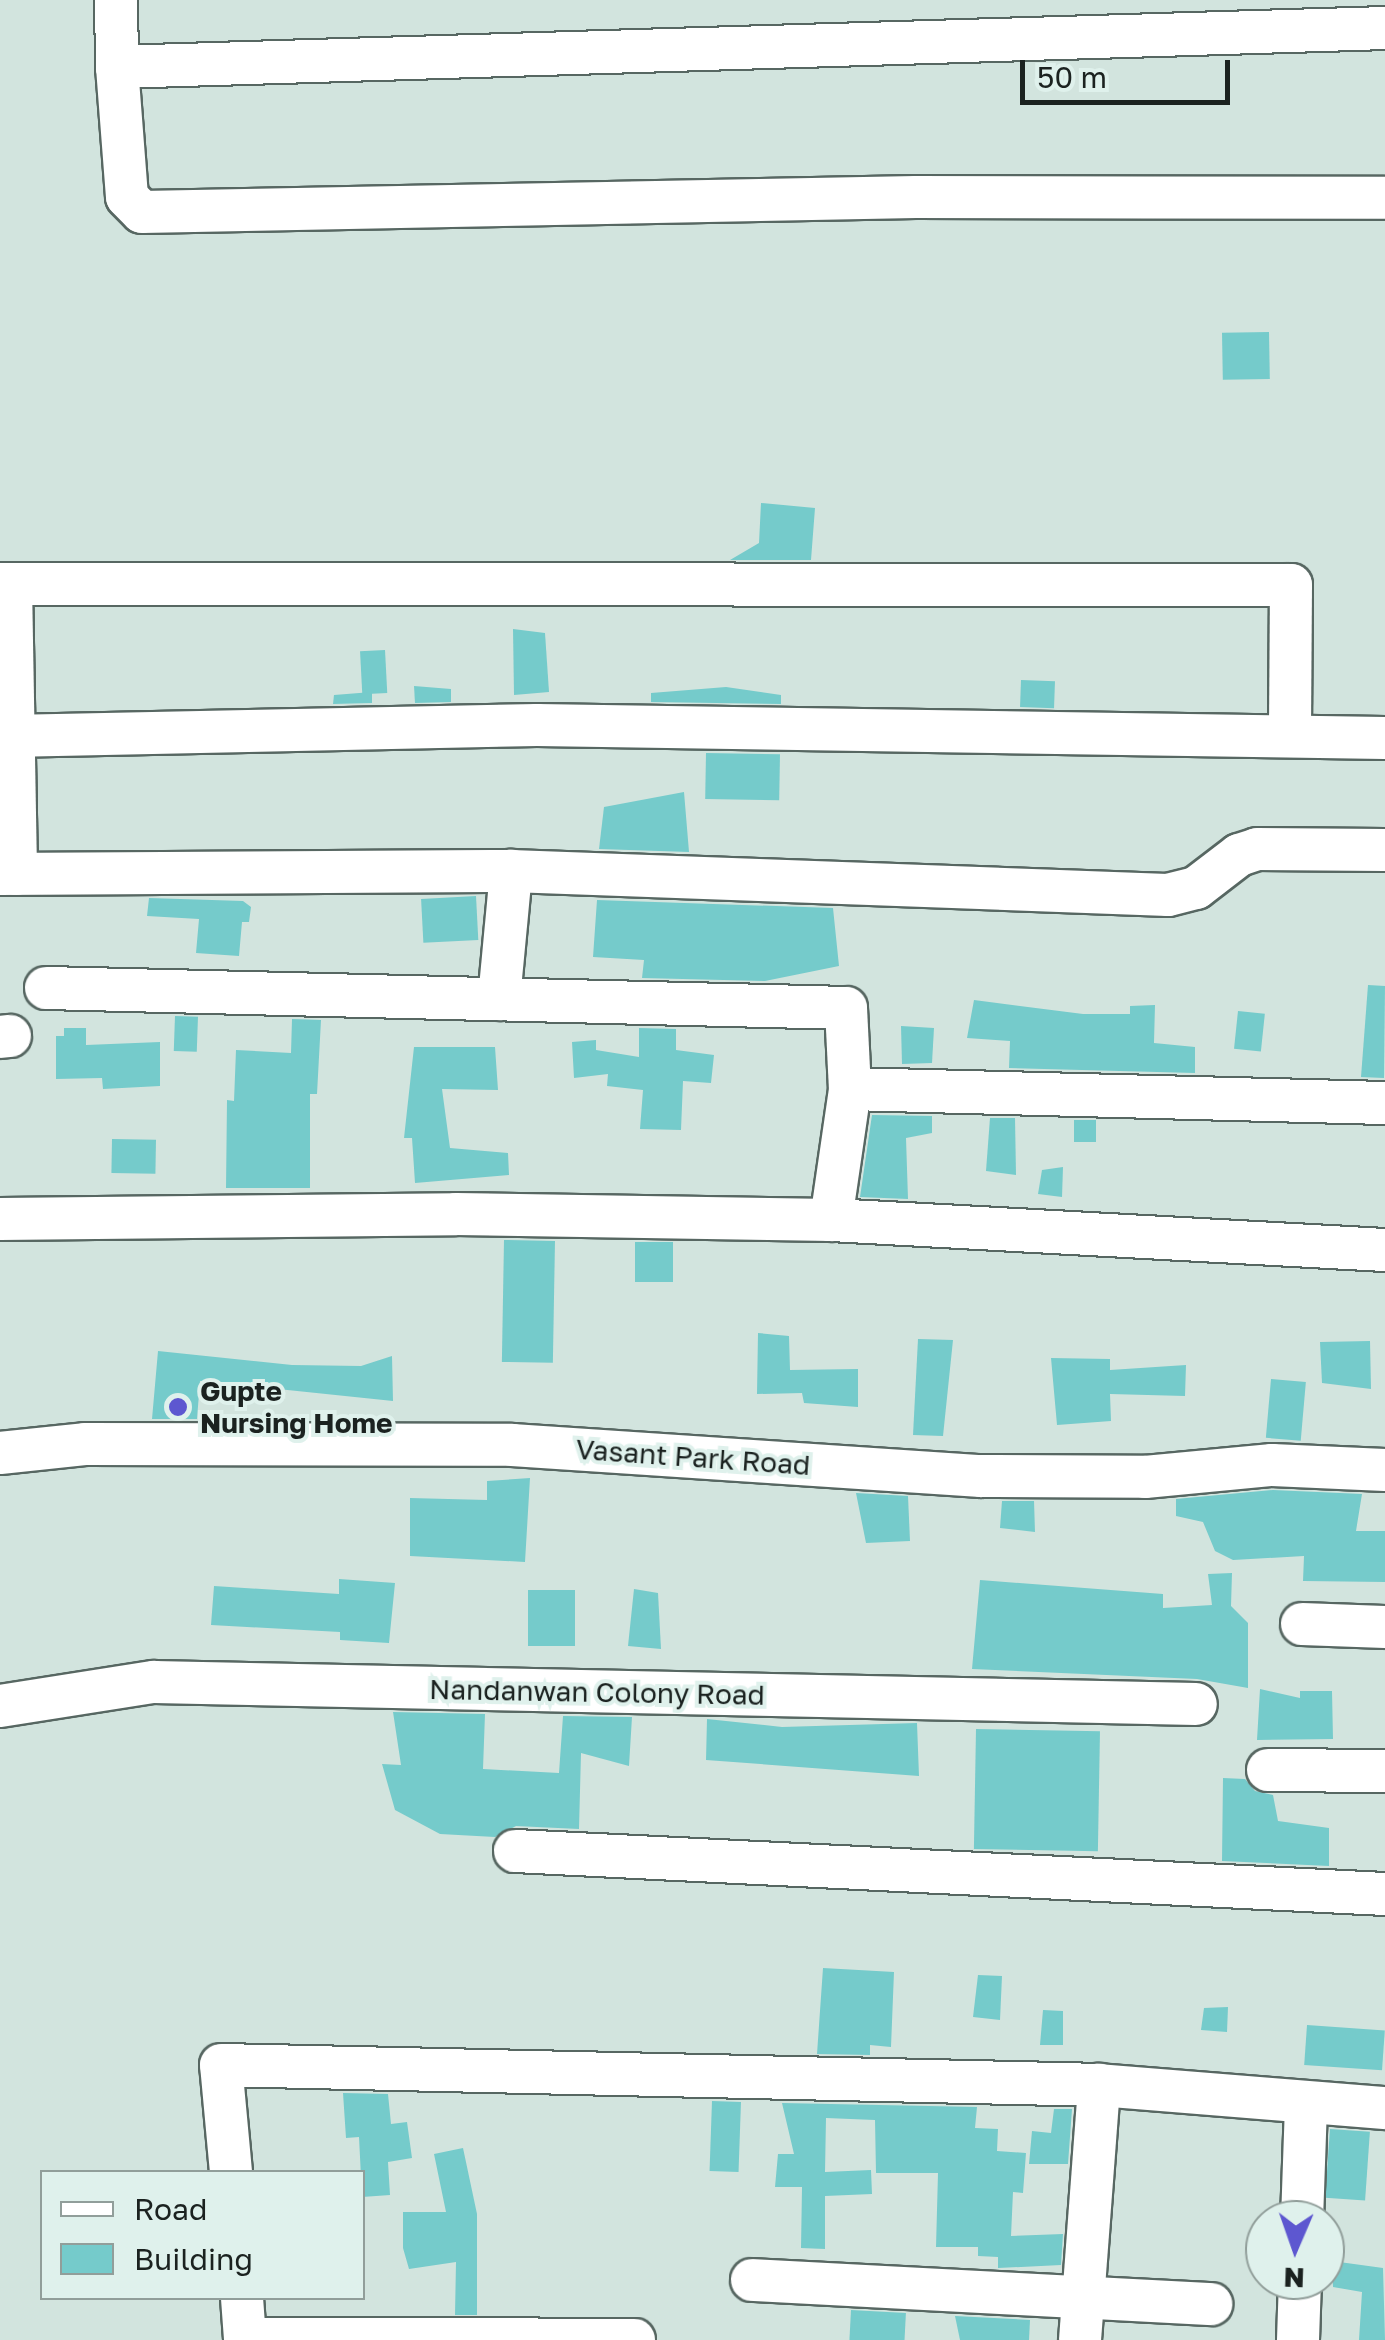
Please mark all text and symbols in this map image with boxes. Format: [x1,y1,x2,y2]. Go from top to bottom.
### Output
scale bar [1025,40,1235,102]
text: 50 m [1037,59,1107,95]
place label: Gupte Nursing Home [200,1374,392,1440]
marker: Gupte Nursing Home [165,1394,191,1420]
street label: Vasant Park Road [575,1432,811,1482]
street label: Nandanwan Colony Road [429,1672,765,1712]
legend [40,2170,365,2300]
text: Road [134,2191,208,2227]
north arrow [1245,2200,1345,2300]
text: Building [134,2241,253,2277]
text: N [1283,2262,1305,2295]

